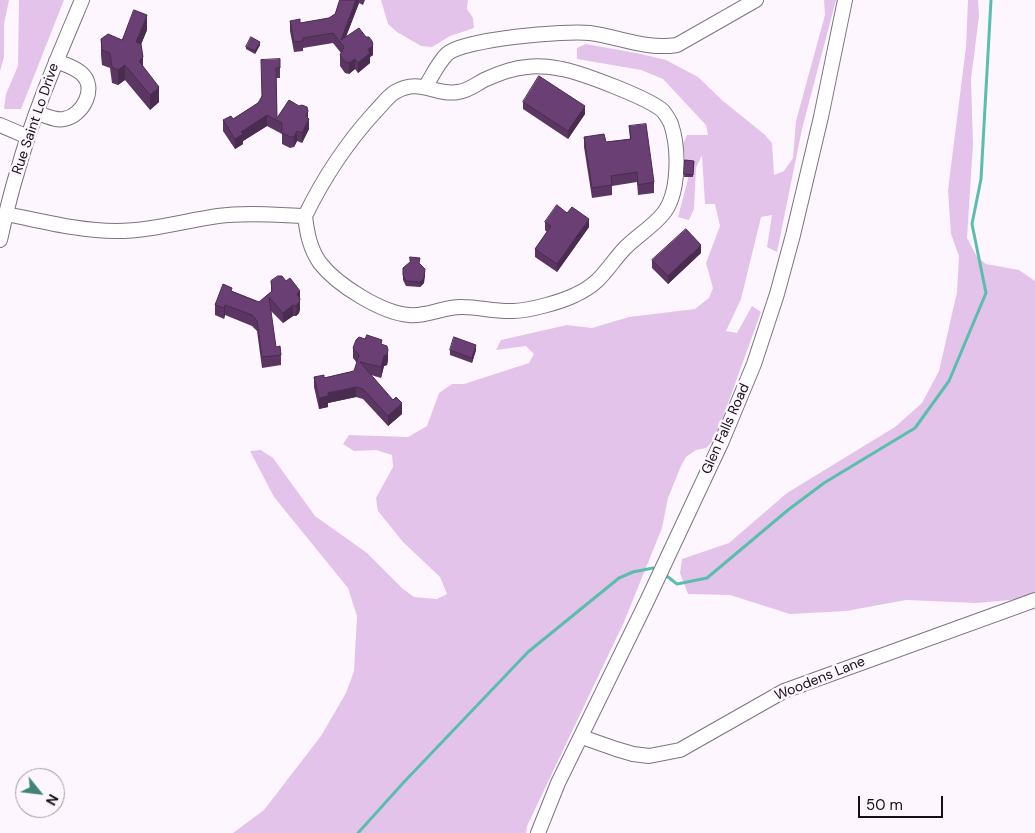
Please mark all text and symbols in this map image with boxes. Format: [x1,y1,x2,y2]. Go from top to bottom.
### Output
street label: Rue Saint Lo Drive [9,61,63,177]
street label: Glen Falls Road [698,381,754,477]
street label: Woodens Lane [772,653,868,705]
north arrow [15,768,65,818]
scale bar [860,786,945,818]
text: N [42,791,63,809]
text: 50 m [866,795,903,815]

